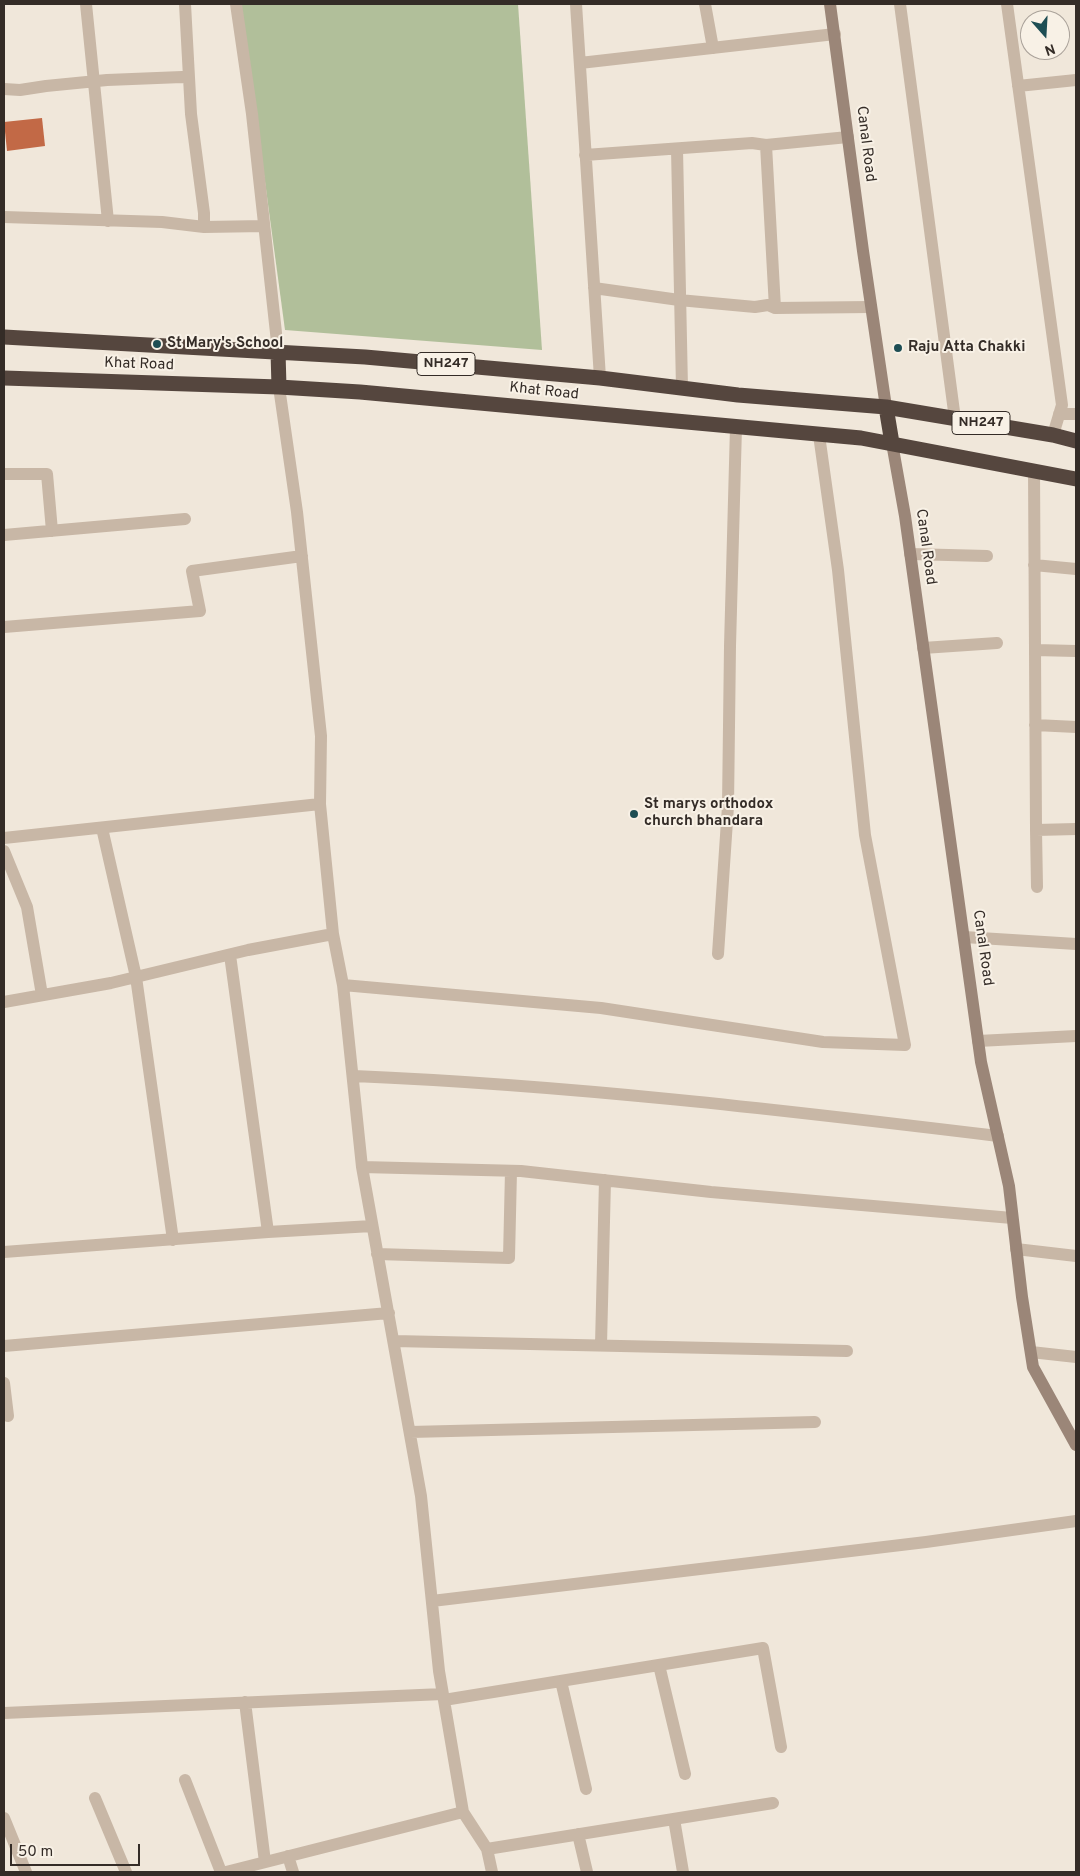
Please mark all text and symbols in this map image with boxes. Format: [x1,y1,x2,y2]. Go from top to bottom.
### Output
north arrow [1020,10,1070,60]
text: N [1042,39,1057,58]
street label: Canal Road [851,105,879,183]
place label: St Mary's School [167,335,283,353]
marker: St Mary's School [151,338,163,350]
place label: Raju Atta Chakki [908,339,1025,357]
marker: Raju Atta Chakki [892,342,904,354]
road number: NH247 [417,352,475,376]
street label: Khat Road [104,355,174,375]
street label: Khat Road [508,379,580,405]
road number: NH247 [952,412,1010,434]
street label: Canal Road [911,508,939,586]
place label: St marys orthodox church bhandara [644,796,773,831]
marker: St marys orthodox church bhandara [628,808,640,820]
street label: Canal Road [968,909,996,987]
scale bar [12,1834,142,1866]
text: 50 m [18,1843,53,1862]

